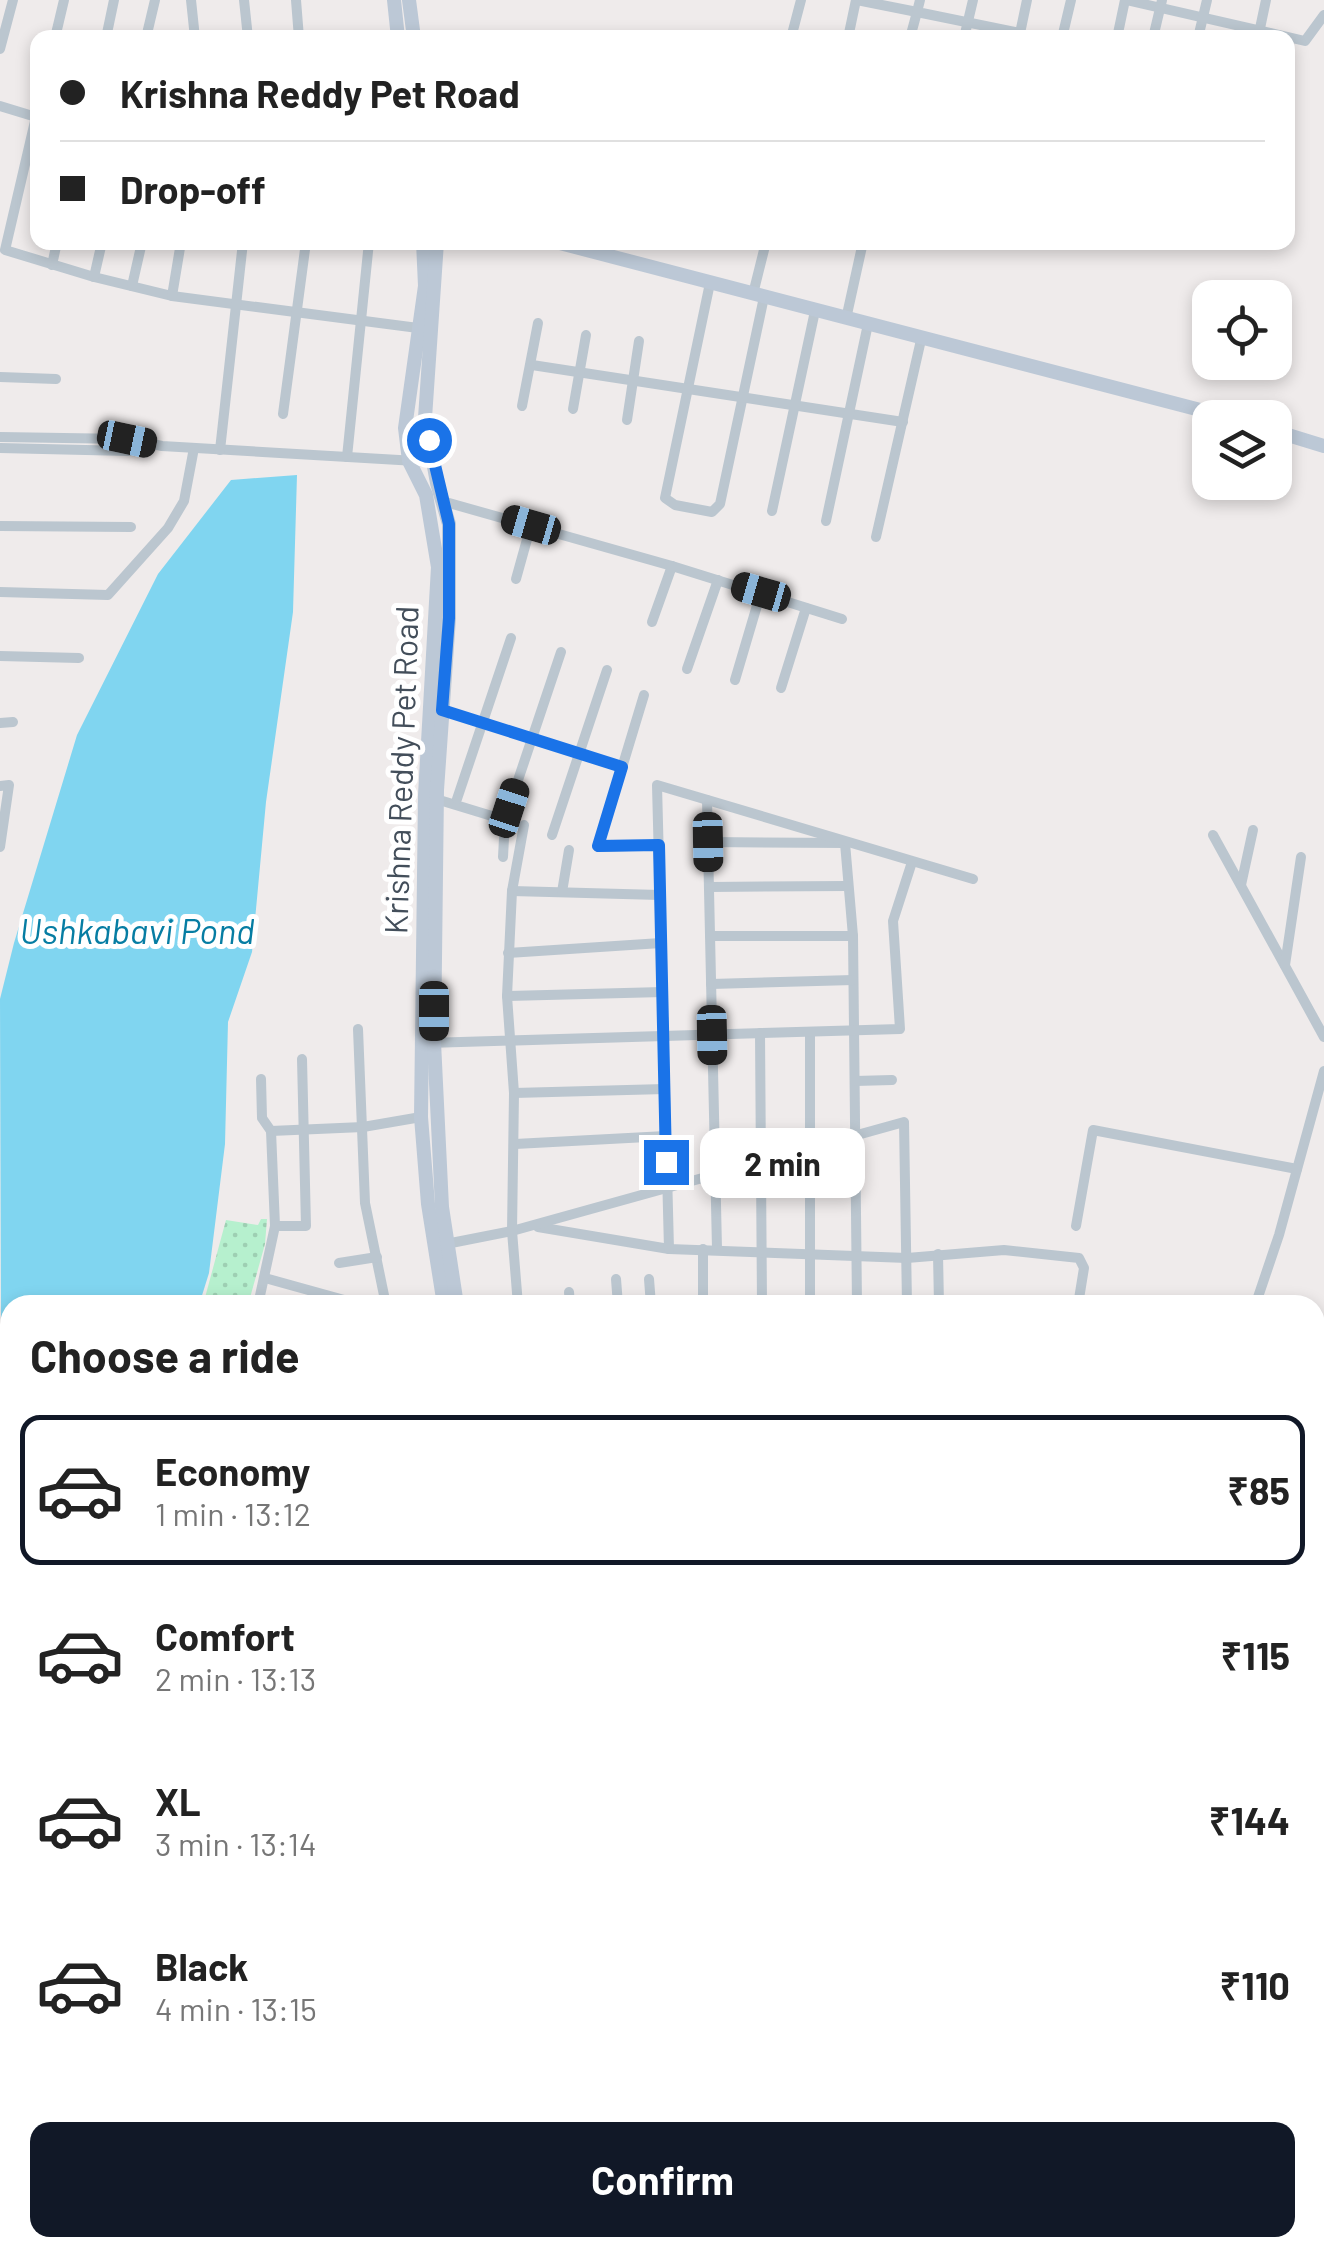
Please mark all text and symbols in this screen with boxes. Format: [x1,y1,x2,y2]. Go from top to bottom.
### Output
text: Krishna Reddy Pet Road [120,70,520,116]
text: Drop-off [120,166,266,212]
map controls [1192,280,1292,500]
button: locate [1192,280,1292,380]
button: layers [1192,400,1292,500]
car [95,418,159,460]
route start [407,418,452,463]
car [498,502,564,548]
car [728,569,794,615]
street label: Krishna Reddy Pet Road [375,605,425,935]
car [485,775,533,841]
car [692,812,724,872]
water label: Ushkabavi Pond [20,909,255,951]
car [419,981,449,1041]
car [696,1005,728,1065]
callout: 2 min [701,1127,866,1197]
route end [644,1140,689,1185]
text: 2 min [744,1144,821,1182]
text: Choose a ride [30,1328,300,1382]
icon: car [35,1445,125,1535]
text: Economy [155,1448,310,1494]
text: ₹85 [1227,1467,1290,1513]
text: 1 min · 13:12 [155,1494,311,1532]
icon: car [35,1610,125,1700]
text: Comfort [155,1613,295,1659]
text: ₹115 [1221,1632,1290,1678]
text: 2 min · 13:13 [155,1659,316,1697]
icon: car [35,1775,125,1865]
text: XL [155,1778,201,1824]
text: ₹144 [1209,1797,1290,1843]
text: 3 min · 13:14 [155,1824,317,1862]
icon: car [35,1940,125,2030]
text: Black [155,1943,249,1989]
text: ₹110 [1219,1962,1290,2008]
text: 4 min · 13:15 [155,1989,317,2027]
button: Confirm [30,2122,1295,2237]

